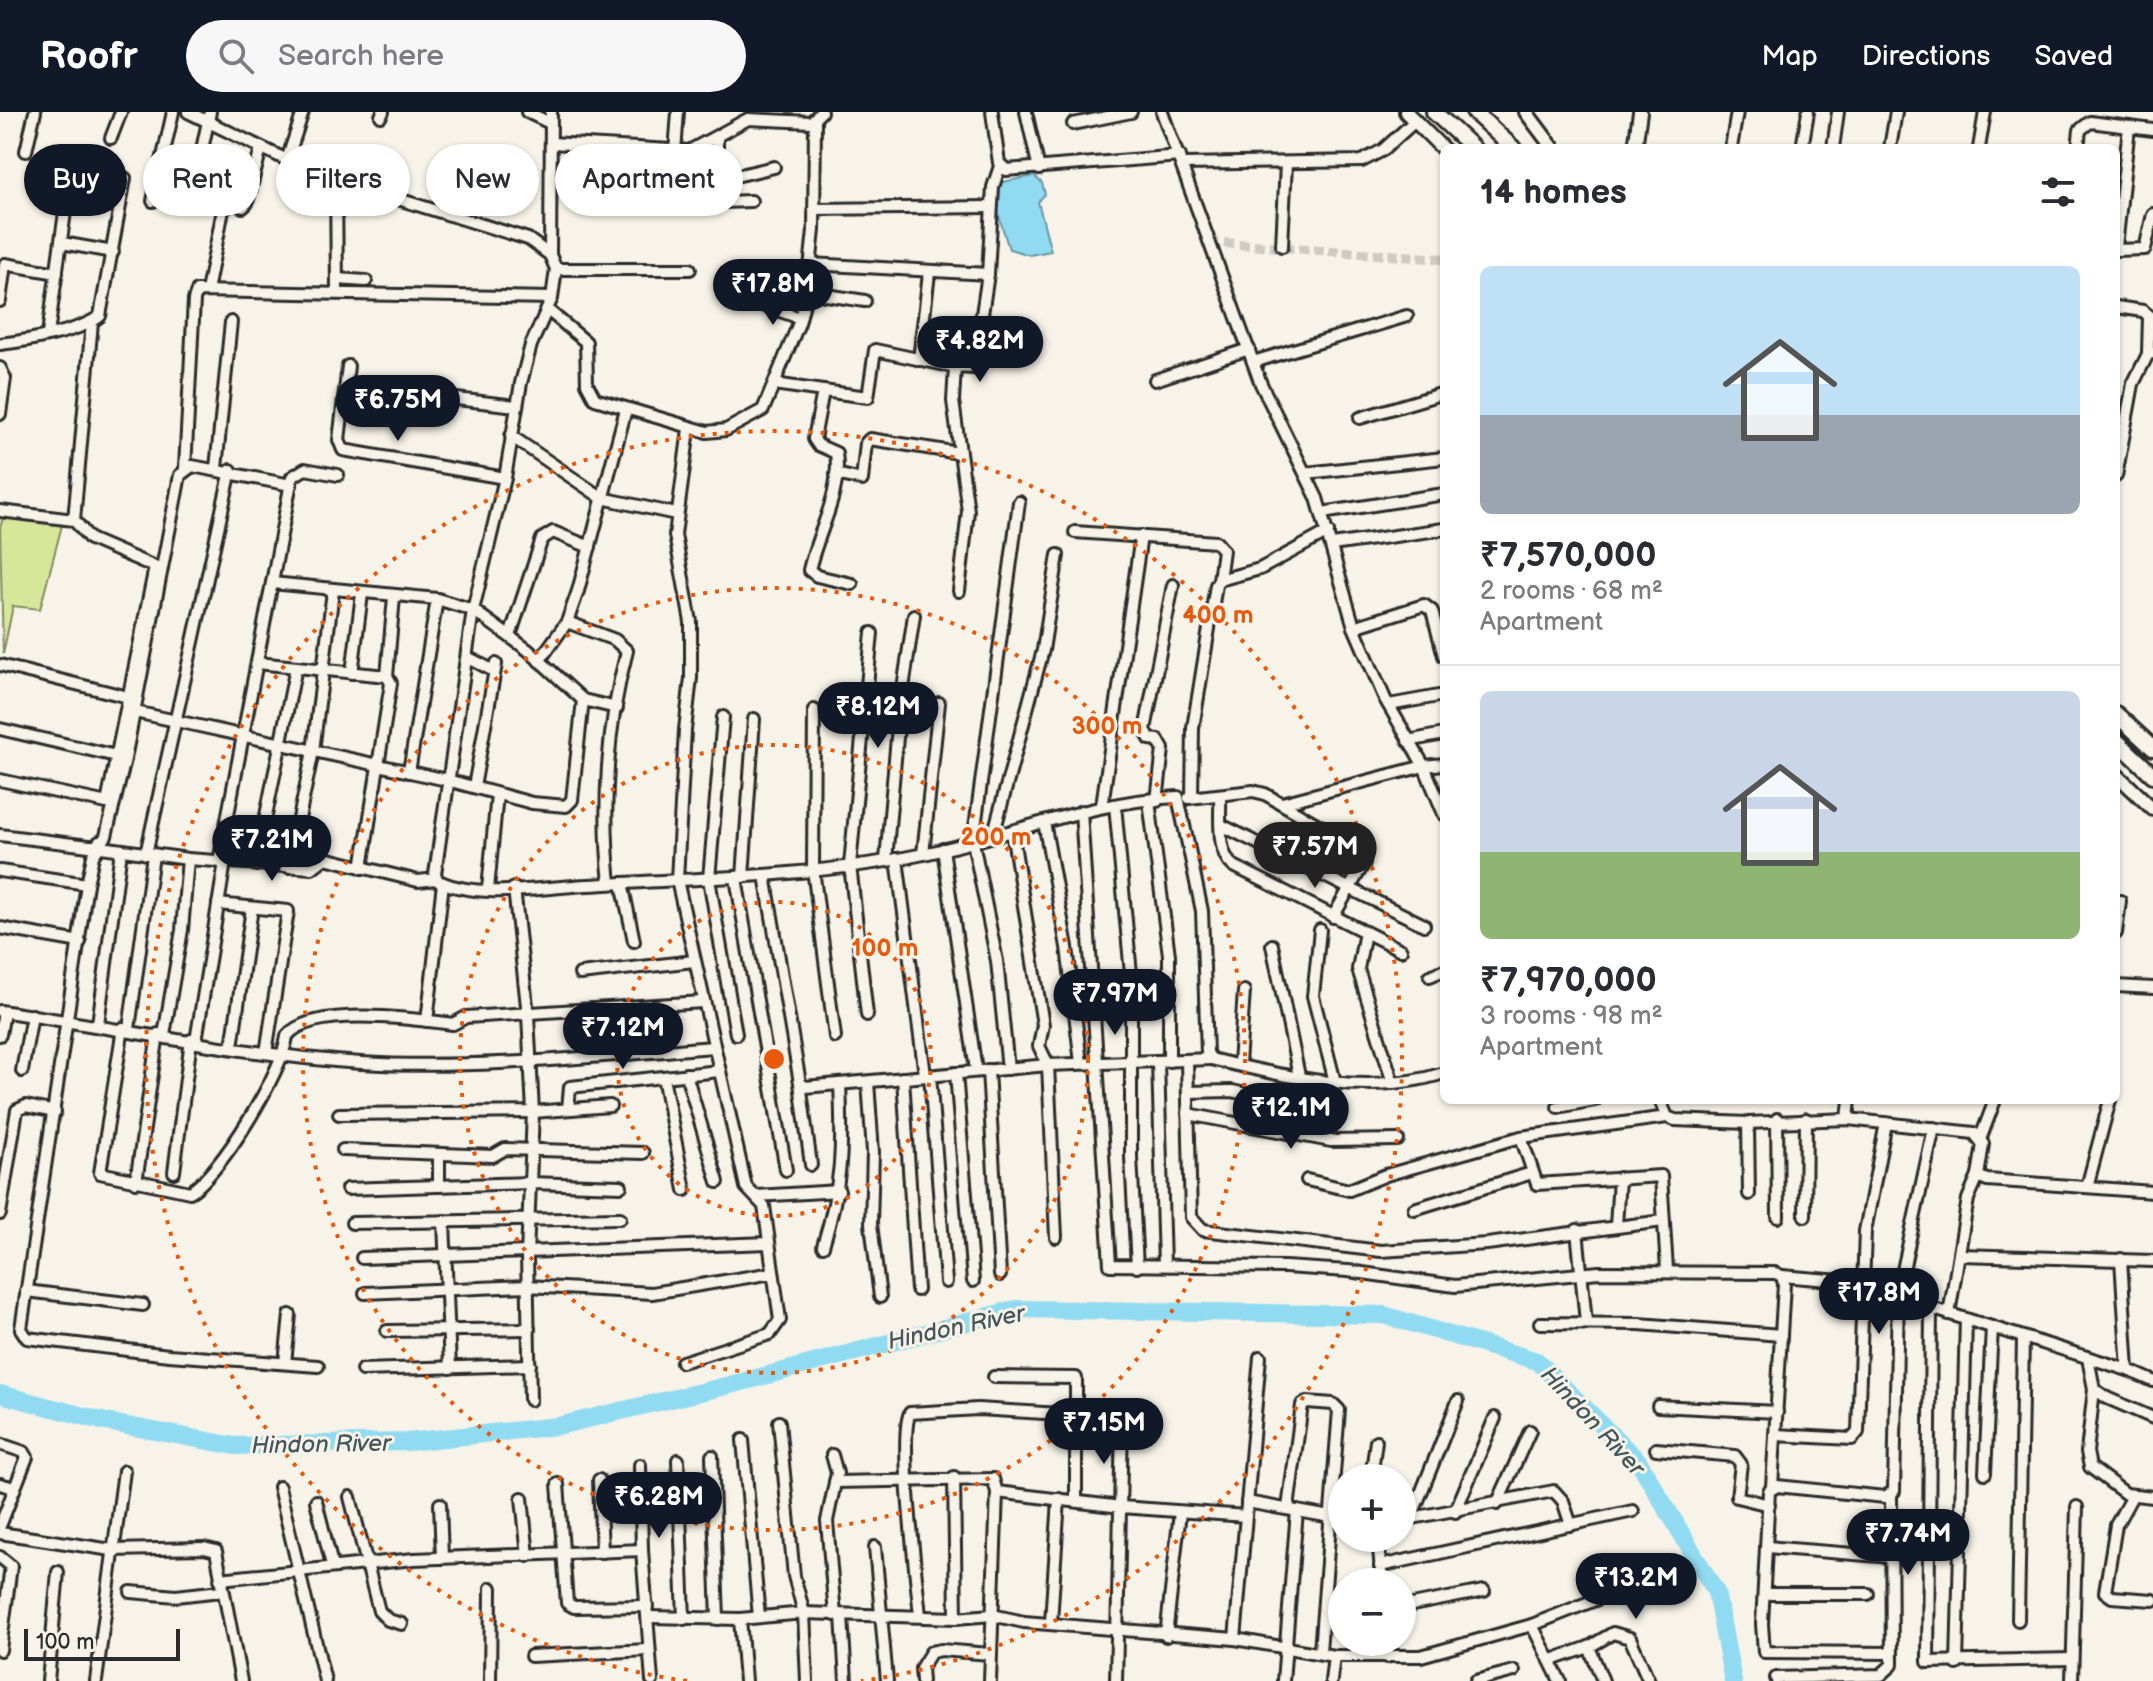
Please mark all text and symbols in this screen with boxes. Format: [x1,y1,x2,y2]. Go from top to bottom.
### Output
search box [186,20,746,92]
text: Roofr [40,34,138,79]
icon: search [214,34,258,78]
text: Search here [278,38,444,74]
text: Map [1761,40,1818,73]
text: Directions [1862,40,1990,73]
text: Saved [2034,40,2113,73]
chip: Buy [24,144,127,216]
chip: Rent [143,144,260,216]
chip: Filters [276,144,410,216]
chip: New [426,144,539,216]
chip: Apartment [555,144,743,216]
icon: filters [2036,170,2080,214]
text: 14 homes [1480,172,1627,213]
pin: ₹17.8M [708,259,838,327]
text: ₹17.8M [731,269,815,300]
pin: ₹4.82M [915,316,1045,384]
icon: home [1708,318,1852,462]
text: ₹4.82M [935,326,1025,357]
pin: ₹6.75M [333,375,463,443]
text: ₹6.75M [354,385,442,416]
text: ₹7,570,000 [1480,535,1656,576]
text: 2 rooms · 68 m² [1480,576,1663,607]
text: 400 m [1183,601,1254,630]
text: Apartment [1480,607,1603,638]
pin: ₹8.12M [813,682,943,750]
text: ₹8.12M [835,692,921,723]
text: 300 m [1072,712,1142,741]
icon: home [1708,743,1852,887]
pin: ₹7.21M [207,815,337,883]
pin: ₹7.57M [1250,822,1380,890]
text: 200 m [961,823,1031,852]
text: ₹7.21M [230,825,314,856]
text: ₹7.57M [1272,832,1358,863]
text: 100 m [852,934,918,963]
text: ₹7,970,000 [1480,960,1657,1001]
pin: ₹7.97M [1050,969,1180,1037]
text: ₹7.97M [1072,979,1158,1010]
text: 3 rooms · 98 m² [1480,1001,1663,1032]
pin: ₹7.12M [558,1003,688,1071]
text: ₹7.12M [581,1013,665,1044]
text: Apartment [1480,1032,1603,1063]
centre of rings [760,1045,788,1073]
pin: ₹12.1M [1226,1083,1356,1151]
text: ₹12.1M [1251,1093,1331,1124]
pin: ₹17.8M [1814,1268,1944,1336]
text: ₹17.8M [1837,1278,1921,1309]
water label: Hindon River [885,1298,1030,1356]
water label: Hindon River [1534,1360,1652,1484]
pin: ₹7.15M [1039,1398,1169,1466]
text: ₹7.15M [1062,1408,1146,1439]
water label: Hindon River [251,1429,393,1460]
map controls [1328,1464,1416,1656]
button: + [1328,1464,1416,1552]
pin: ₹6.28M [594,1472,724,1540]
text: ₹6.28M [614,1482,704,1513]
pin: ₹7.74M [1843,1509,1973,1577]
text: ₹7.74M [1864,1519,1952,1550]
pin: ₹13.2M [1571,1553,1701,1621]
text: ₹13.2M [1594,1563,1678,1594]
button: − [1328,1568,1416,1656]
scale bar [24,1625,180,1661]
text: 100 m [36,1629,95,1656]

